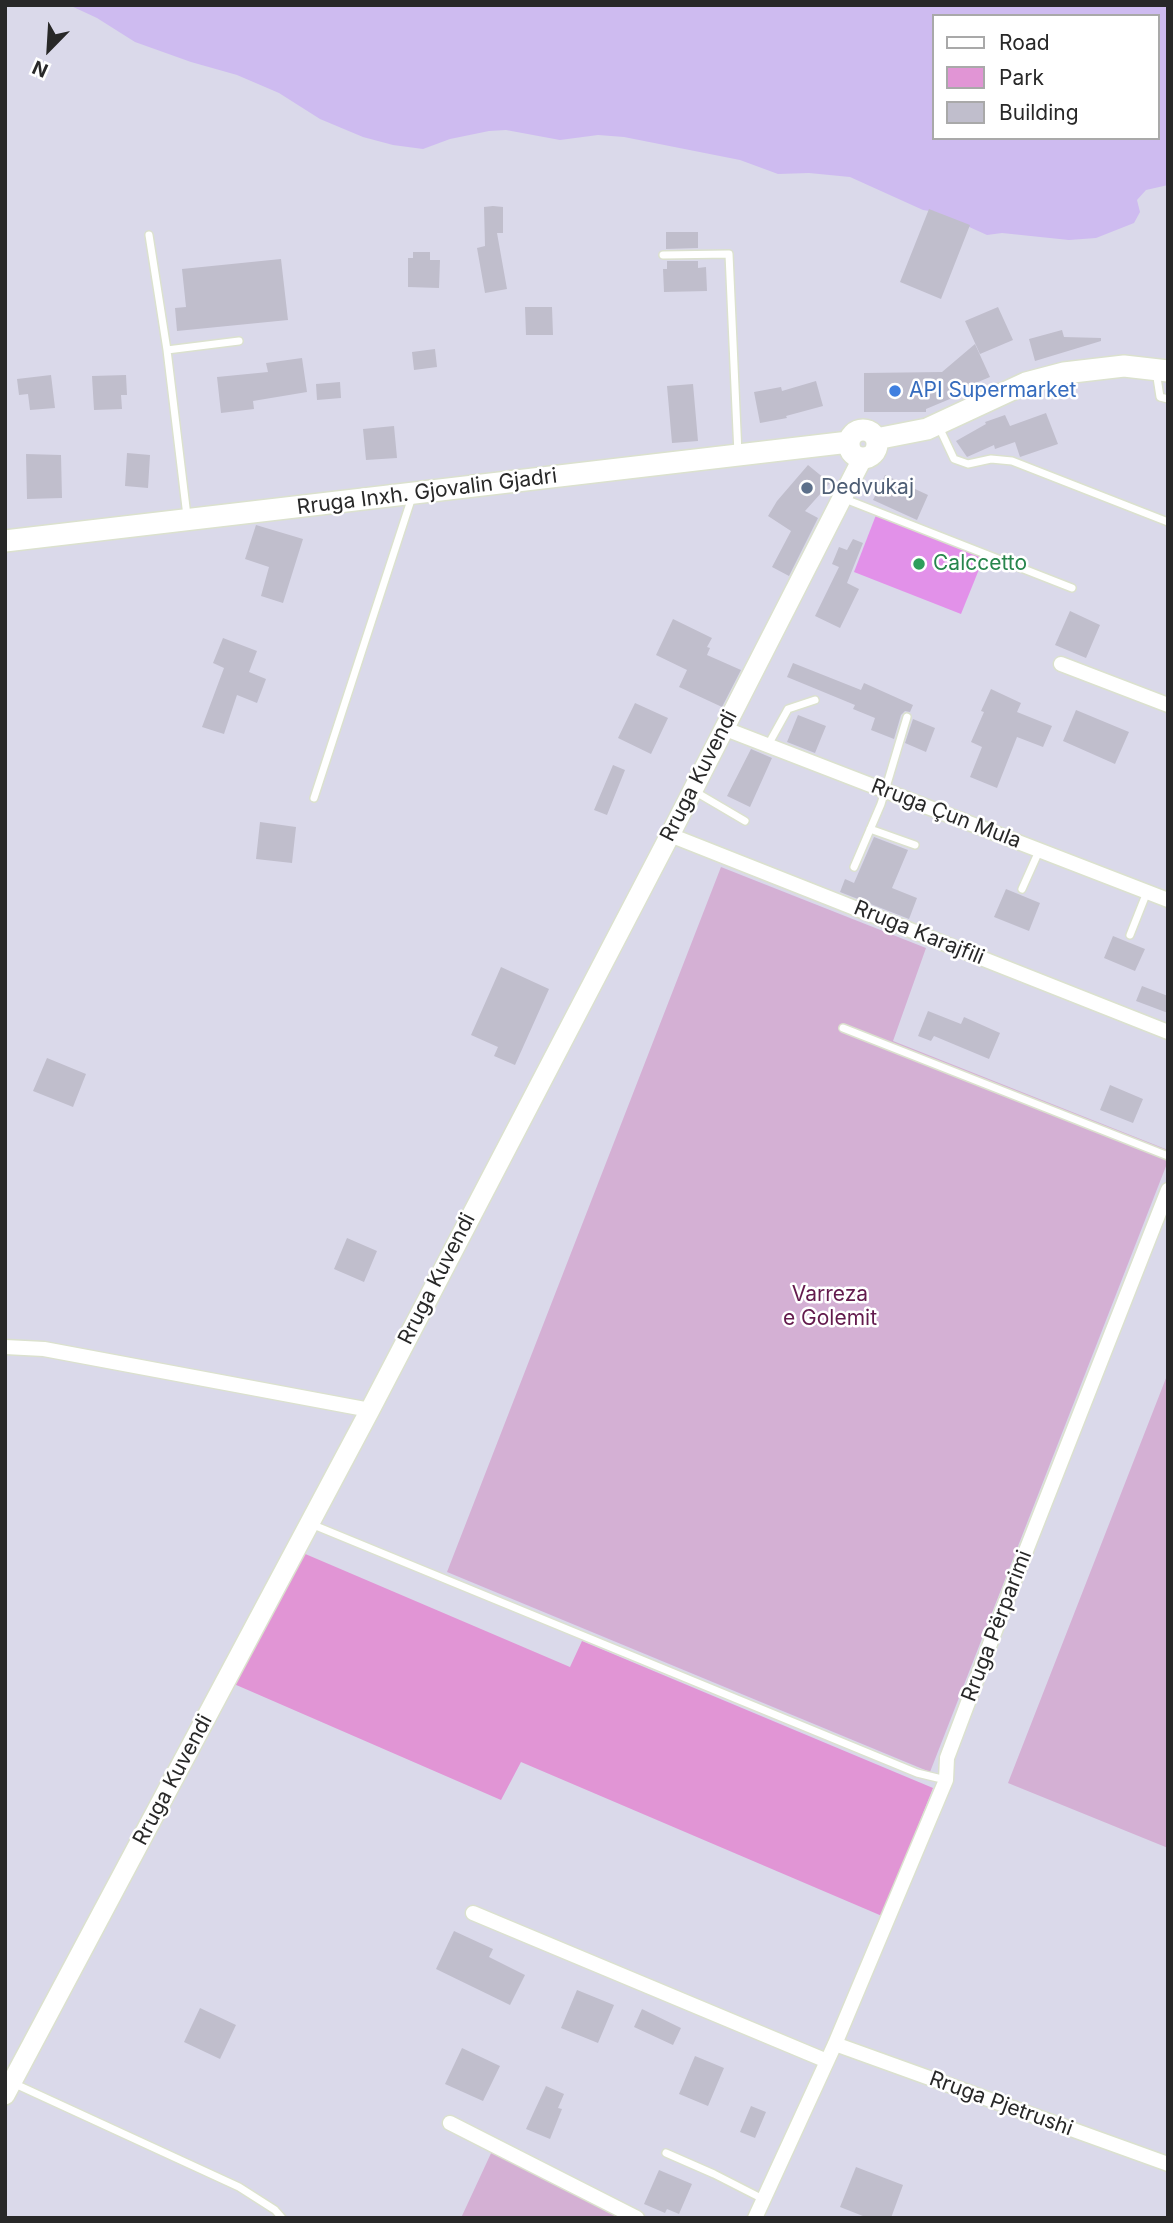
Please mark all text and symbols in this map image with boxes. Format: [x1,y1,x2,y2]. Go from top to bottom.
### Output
north arrow [14,14,84,84]
legend [932,14,1159,140]
text: Road [999,30,1050,55]
text: N [29,55,52,82]
text: Park [999,65,1044,90]
text: Building [999,100,1079,125]
place label: API Supermarket [909,378,1076,404]
marker: API Supermarket [887,383,903,399]
street label: Rruga Inxh. Gjovalin Gjadri [295,464,559,520]
place label: Dedvukaj [821,475,914,501]
marker: Dedvukaj [799,480,815,496]
place label: Calccetto [933,551,1027,577]
marker: Calccetto [911,556,927,572]
street label: Rruga Kuvendi [655,706,743,846]
street label: Rruga Çun Mula [867,774,1025,854]
street label: Rruga Karajfili [850,895,988,971]
street label: Rruga Kuvendi [393,1209,481,1349]
park label: Varreza e Golemit [783,1282,877,1332]
street label: Rruga Përparimi [957,1547,1037,1705]
street label: Rruga Kuvendi [128,1710,218,1850]
street label: Rruga Pjetrushi [926,2066,1076,2142]

